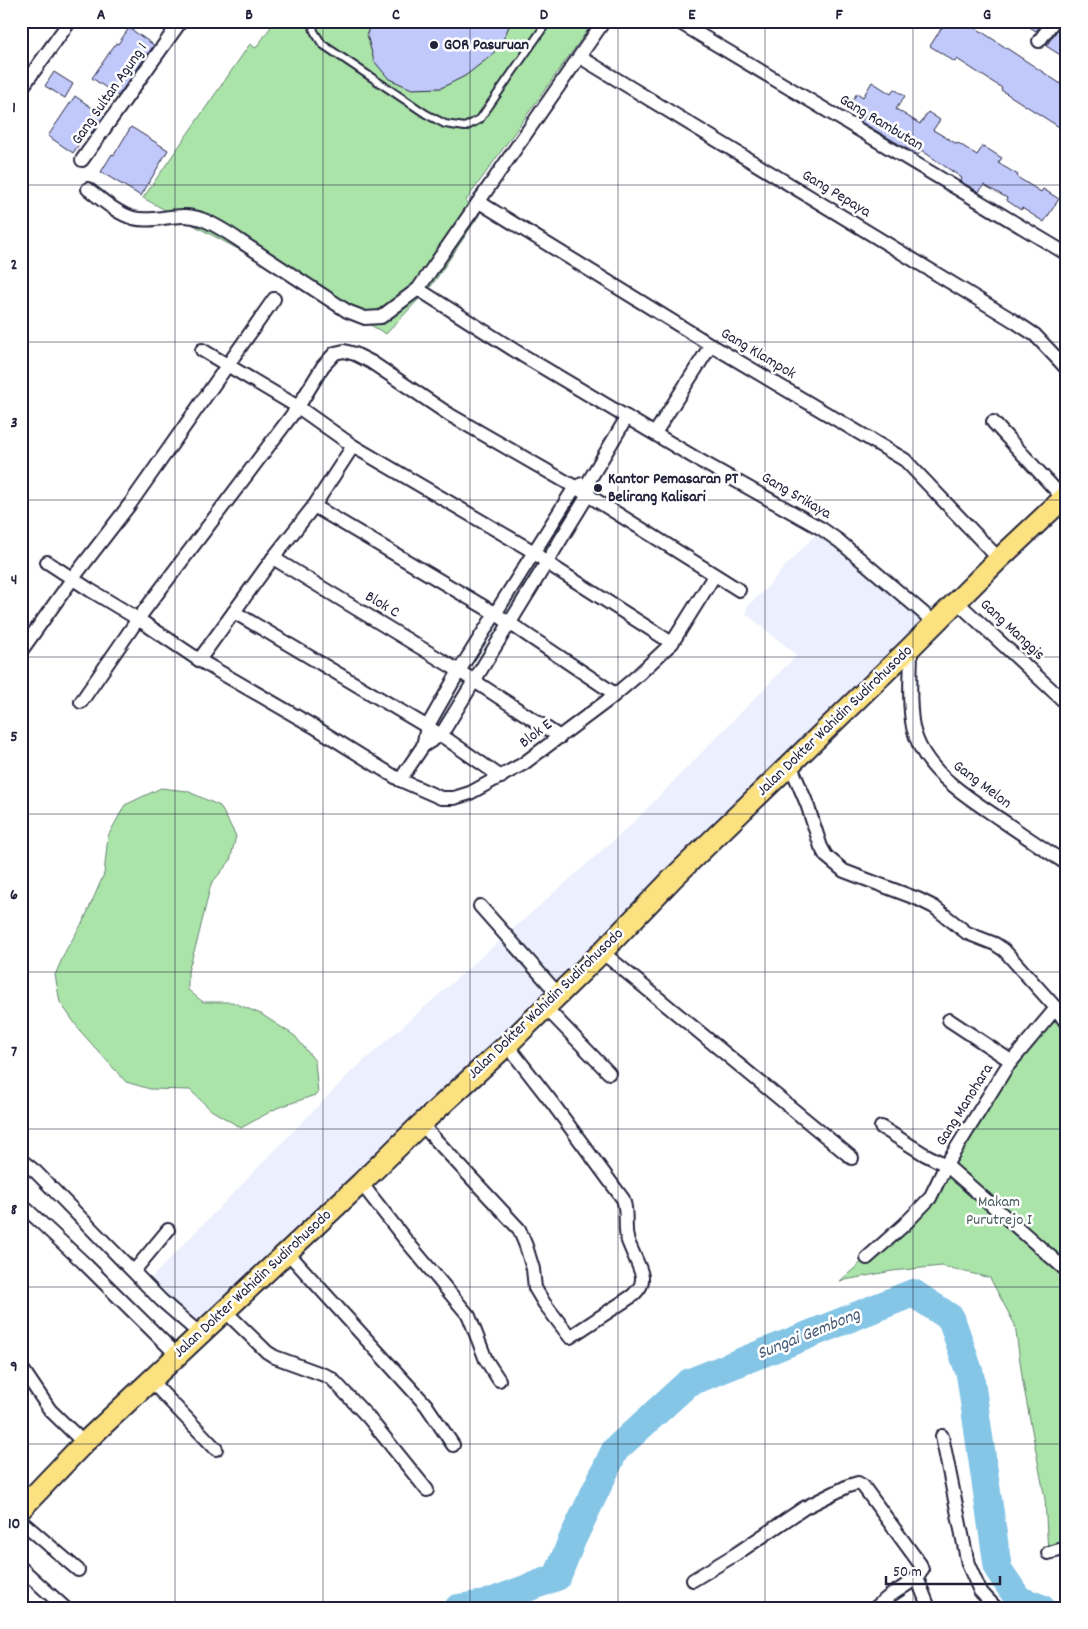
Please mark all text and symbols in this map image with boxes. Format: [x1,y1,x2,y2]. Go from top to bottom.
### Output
text: A [97,4,106,27]
text: B [245,4,253,27]
text: C [392,4,400,27]
text: D [540,4,549,27]
text: E [688,4,696,27]
text: F [835,4,843,27]
text: G [983,4,991,27]
place label: GOR Pasuruan [444,34,529,57]
street label: Gang Sultan Agung 1 [66,38,154,150]
marker: GOR Pasuruan [428,39,440,51]
street label: Gang Rambutan [835,89,927,157]
text: 1 [12,97,16,120]
street label: Gang Pepaya [797,164,875,224]
text: 2 [11,254,18,277]
street label: Gang Klampok [716,322,800,386]
text: 3 [10,412,18,435]
street label: Gang Srikaya [757,467,836,526]
place label: Kantor Pemasaran PT Belirang Kalisari [608,468,739,509]
marker: Kantor Pemasaran PT Belirang Kalisari [592,482,604,494]
text: 4 [11,569,17,592]
street label: Blok C [360,586,404,624]
street label: Gang Manggis [974,594,1050,666]
street label: Jalan Dokter Wahidin Sudirohusodo [752,640,918,802]
street label: Blok E [515,714,558,754]
text: 5 [10,726,18,749]
street label: Gang Melon [948,755,1016,815]
text: 6 [10,884,18,907]
street label: Jalan Dokter Wahidin Sudirohusodo [463,923,629,1085]
text: 7 [11,1041,17,1064]
street label: Gang Manohara [931,1059,1000,1151]
park label: Makam Purutrejo I [966,1191,1032,1232]
text: 8 [11,1199,18,1222]
street label: Jalan Dokter Wahidin Sudirohusodo [169,1204,337,1364]
water label: Sungai Gembong [754,1303,865,1367]
text: 9 [10,1356,18,1379]
text: 10 [8,1513,20,1536]
scale bar [886,1554,999,1586]
text: 50 m [893,1562,922,1584]

